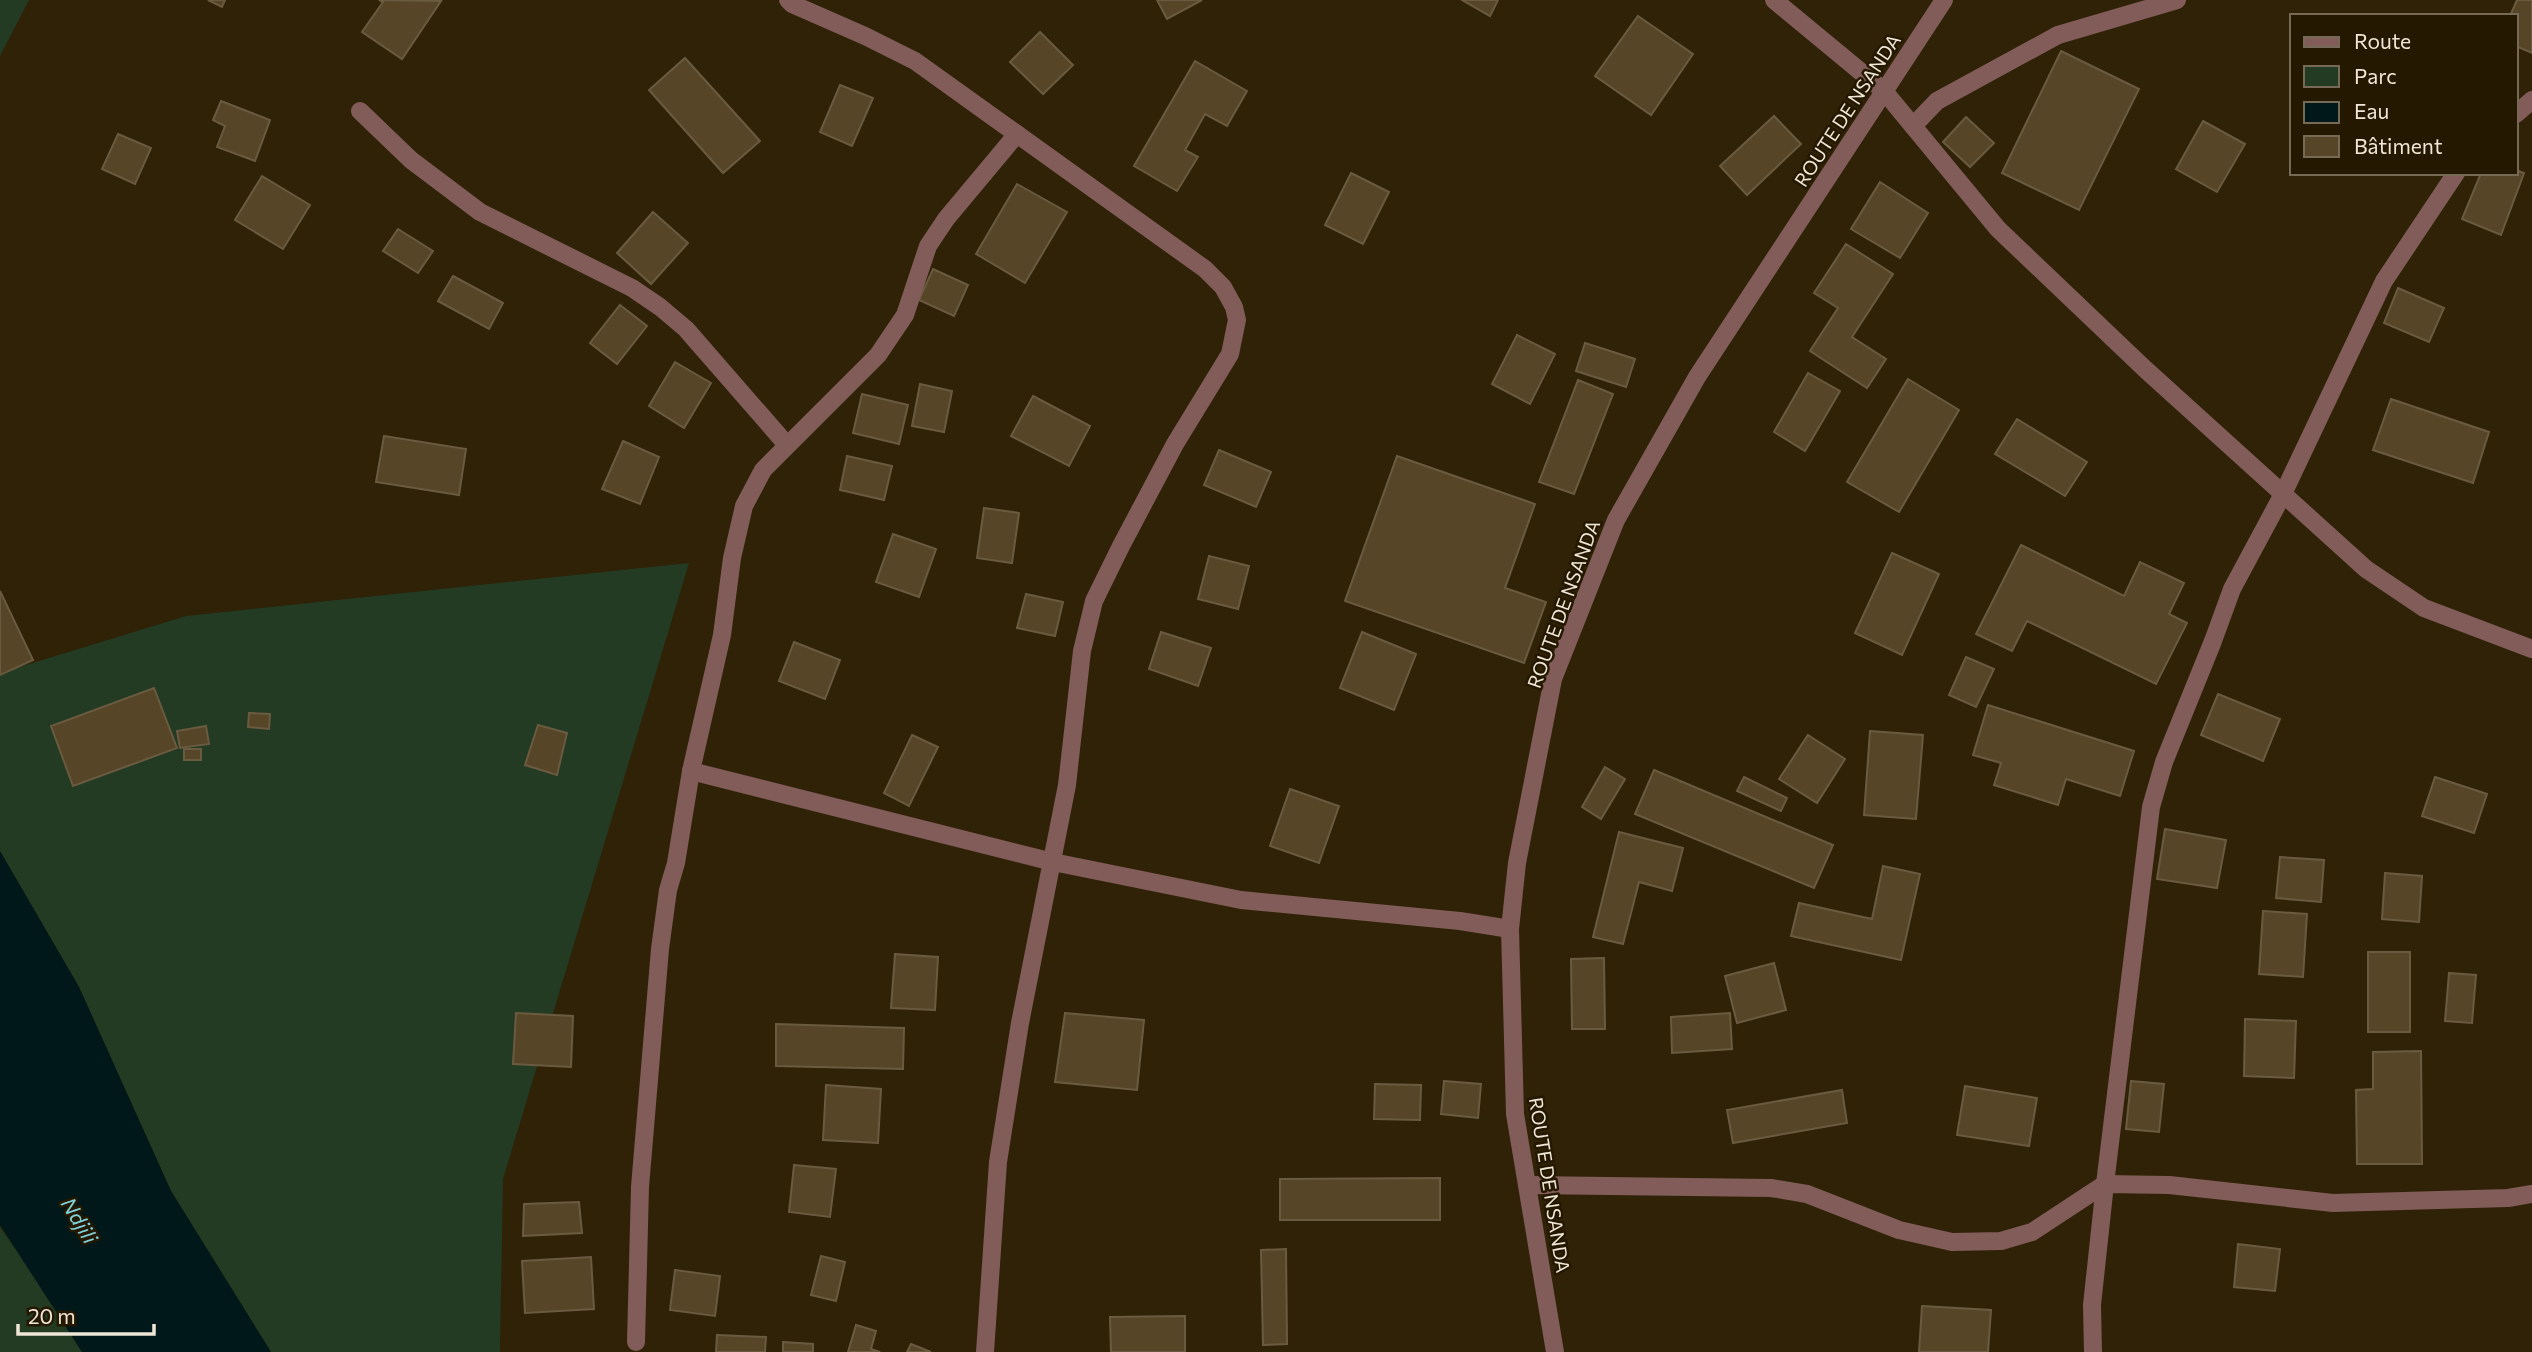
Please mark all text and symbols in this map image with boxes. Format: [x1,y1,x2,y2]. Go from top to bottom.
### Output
legend [2290,14,2518,175]
text: Route [2354,28,2411,53]
street label: ROUTE DE NSANDA [1789,29,1905,191]
text: Parc [2354,63,2397,88]
text: Eau [2354,98,2389,123]
text: Bâtiment [2354,133,2443,158]
street label: ROUTE DE NSANDA [1522,517,1604,691]
street label: ROUTE DE NSANDA [1525,1096,1575,1274]
water label: Ndjili [57,1192,104,1248]
scale bar [18,1292,154,1336]
text: 20 m [28,1303,76,1328]

